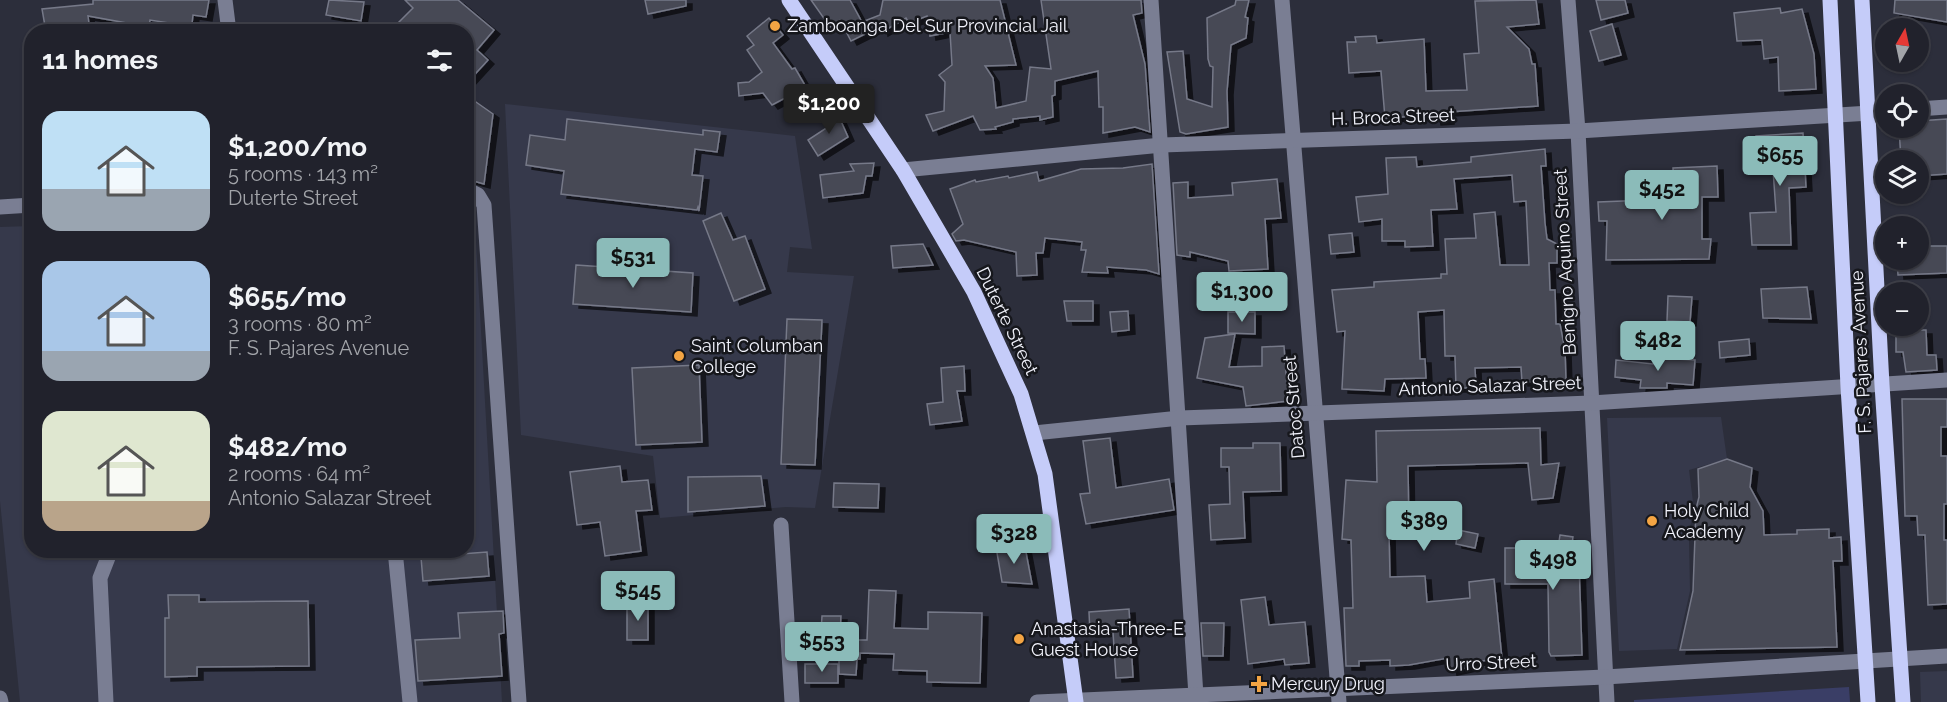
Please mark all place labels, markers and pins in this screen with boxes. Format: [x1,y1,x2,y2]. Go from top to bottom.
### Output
place label: Zamboanga Del Sur Provincial Jail [787,15,1068,36]
marker: Zamboanga Del Sur Provincial Jail [768,19,782,33]
pin: $1,200 [780,84,878,135]
pin: $655 [1744,136,1816,187]
pin: $452 [1626,170,1698,221]
pin: $531 [597,238,669,289]
pin: $1,300 [1193,272,1291,323]
pin: $482 [1622,321,1694,372]
place label: Saint Columban College [691,335,823,377]
marker: Saint Columban College [672,349,686,363]
place label: Holy Child Academy [1664,500,1749,542]
pin: $389 [1388,501,1460,552]
pin: $328 [978,514,1050,565]
marker: Holy Child Academy [1645,514,1659,528]
pin: $498 [1517,540,1589,591]
pin: $545 [602,571,674,622]
place label: Anastasia-Three-E Guest House [1031,618,1184,660]
pin: $553 [786,622,858,673]
marker: Anastasia-Three-E Guest House [1012,632,1026,646]
place label: Mercury Drug [1271,673,1385,694]
marker: Mercury Drug [1252,677,1266,691]

